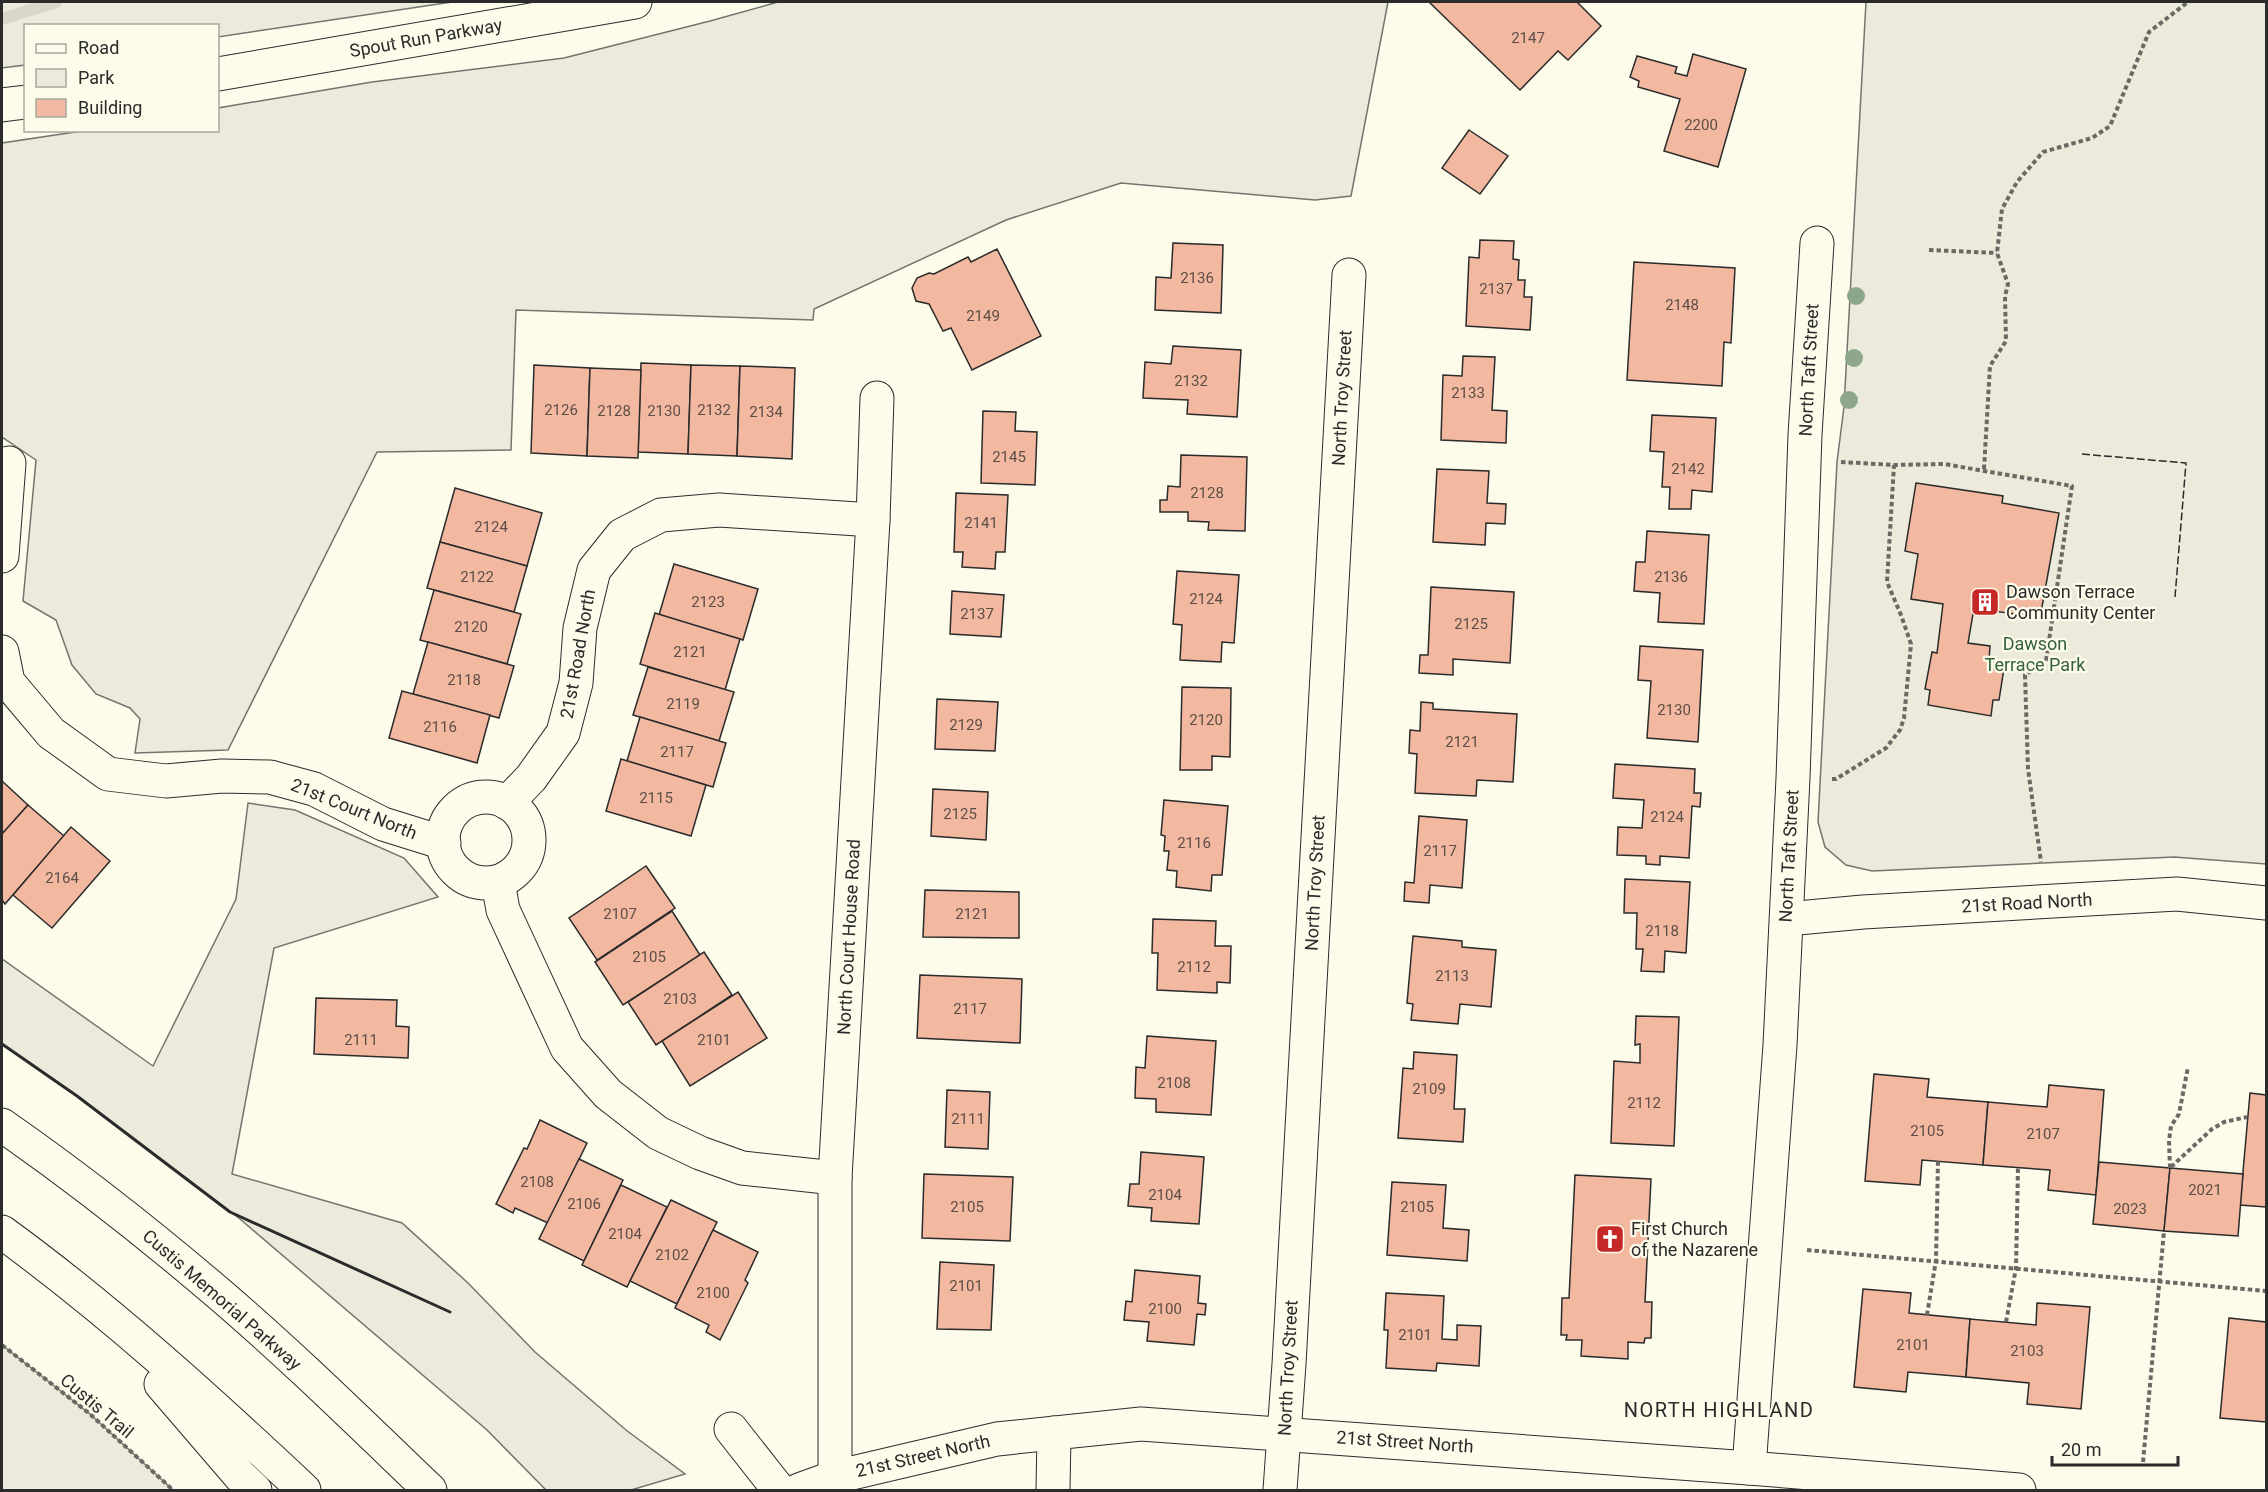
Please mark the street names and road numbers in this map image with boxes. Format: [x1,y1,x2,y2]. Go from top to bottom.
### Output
street label: Spout Run Parkway [348,14,504,61]
street label: North Taft Street [1795,303,1822,437]
street label: North Troy Street [1327,329,1356,467]
street label: 21st Road North [556,588,599,720]
street label: 21st Court North [288,774,420,843]
street label: North Taft Street [1775,789,1802,923]
street label: North Troy Street [1300,814,1329,952]
street label: North Court House Road [833,838,864,1036]
street label: 21st Road North [1961,889,2093,916]
street label: Custis Memorial Parkway [139,1225,306,1375]
street label: North Troy Street [1273,1299,1302,1437]
street label: Custis Trail [56,1369,138,1442]
street label: 21st Street North [1336,1426,1474,1457]
street label: 21st Street North [854,1430,992,1481]

